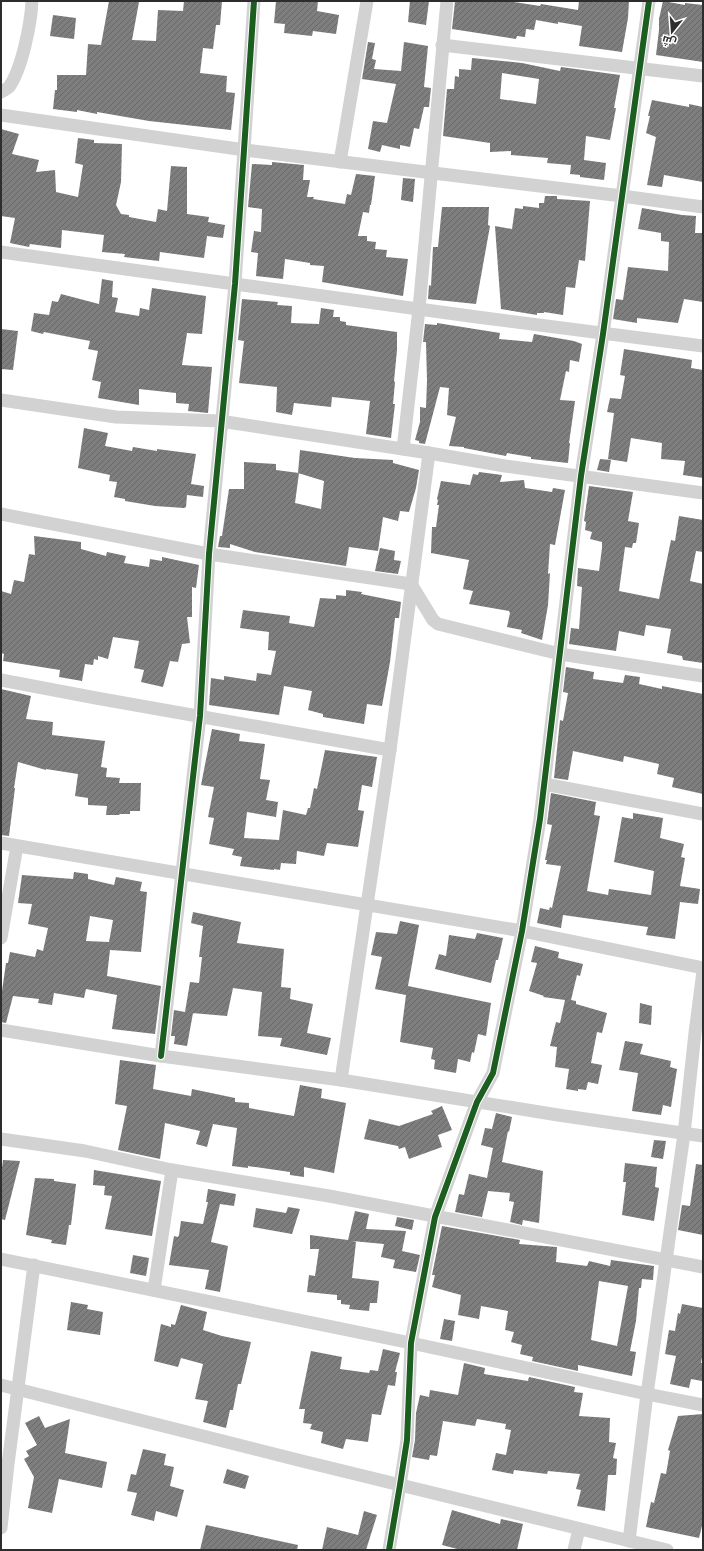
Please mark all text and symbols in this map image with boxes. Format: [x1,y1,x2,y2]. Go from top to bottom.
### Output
north arrow [652,12,692,52]
text: ش [661,33,678,49]

